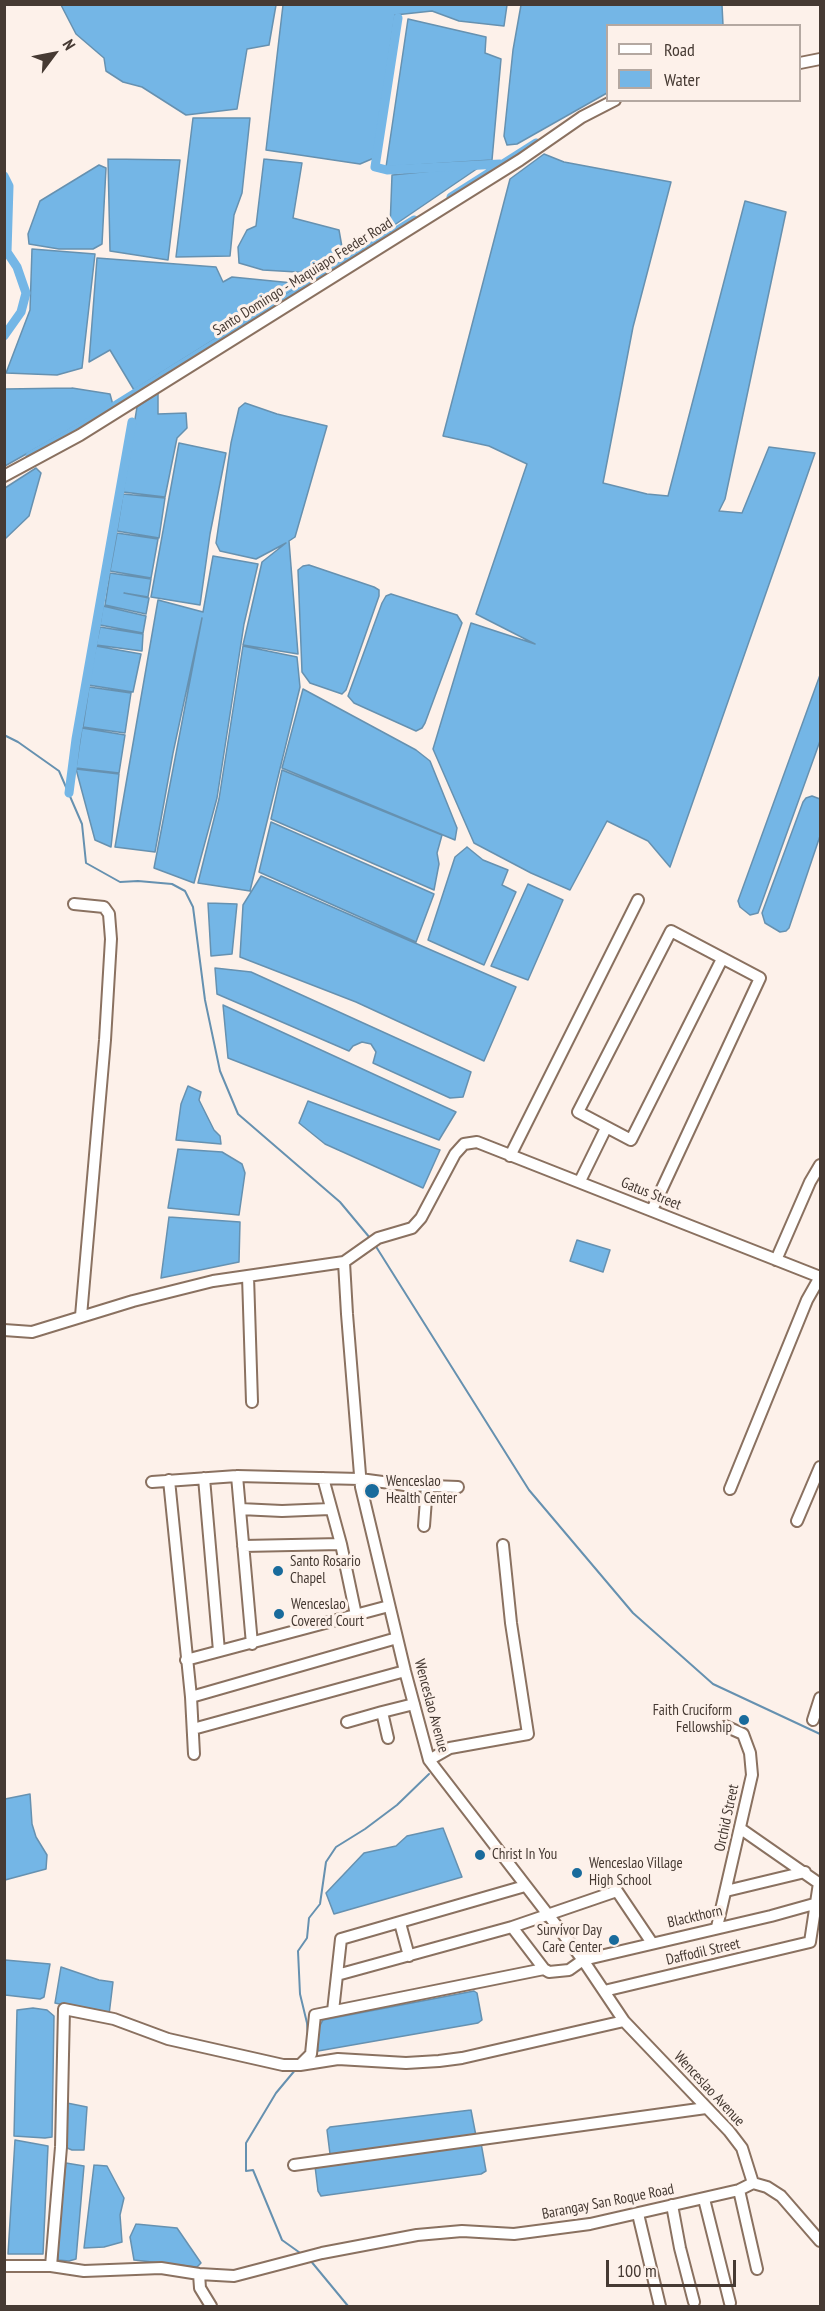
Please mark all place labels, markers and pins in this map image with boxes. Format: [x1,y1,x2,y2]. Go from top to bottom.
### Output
place label: Wenceslao Health Center [386,1473,457,1508]
marker: Wenceslao Health Center [363,1482,381,1500]
place label: Santo Rosario Chapel [290,1553,361,1588]
marker: Santo Rosario Chapel [271,1564,285,1578]
place label: Wenceslao Covered Court [291,1596,364,1631]
marker: Wenceslao Covered Court [272,1607,286,1621]
place label: Faith Cruciform Fellowship [653,1702,732,1737]
marker: Faith Cruciform Fellowship [737,1713,751,1727]
place label: Christ In You [492,1846,557,1864]
marker: Christ In You [473,1848,487,1862]
place label: Wenceslao Village High School [589,1855,683,1890]
marker: Wenceslao Village High School [570,1866,584,1880]
place label: Survivor Day Care Center [537,1922,602,1957]
marker: Survivor Day Care Center [607,1933,621,1947]

